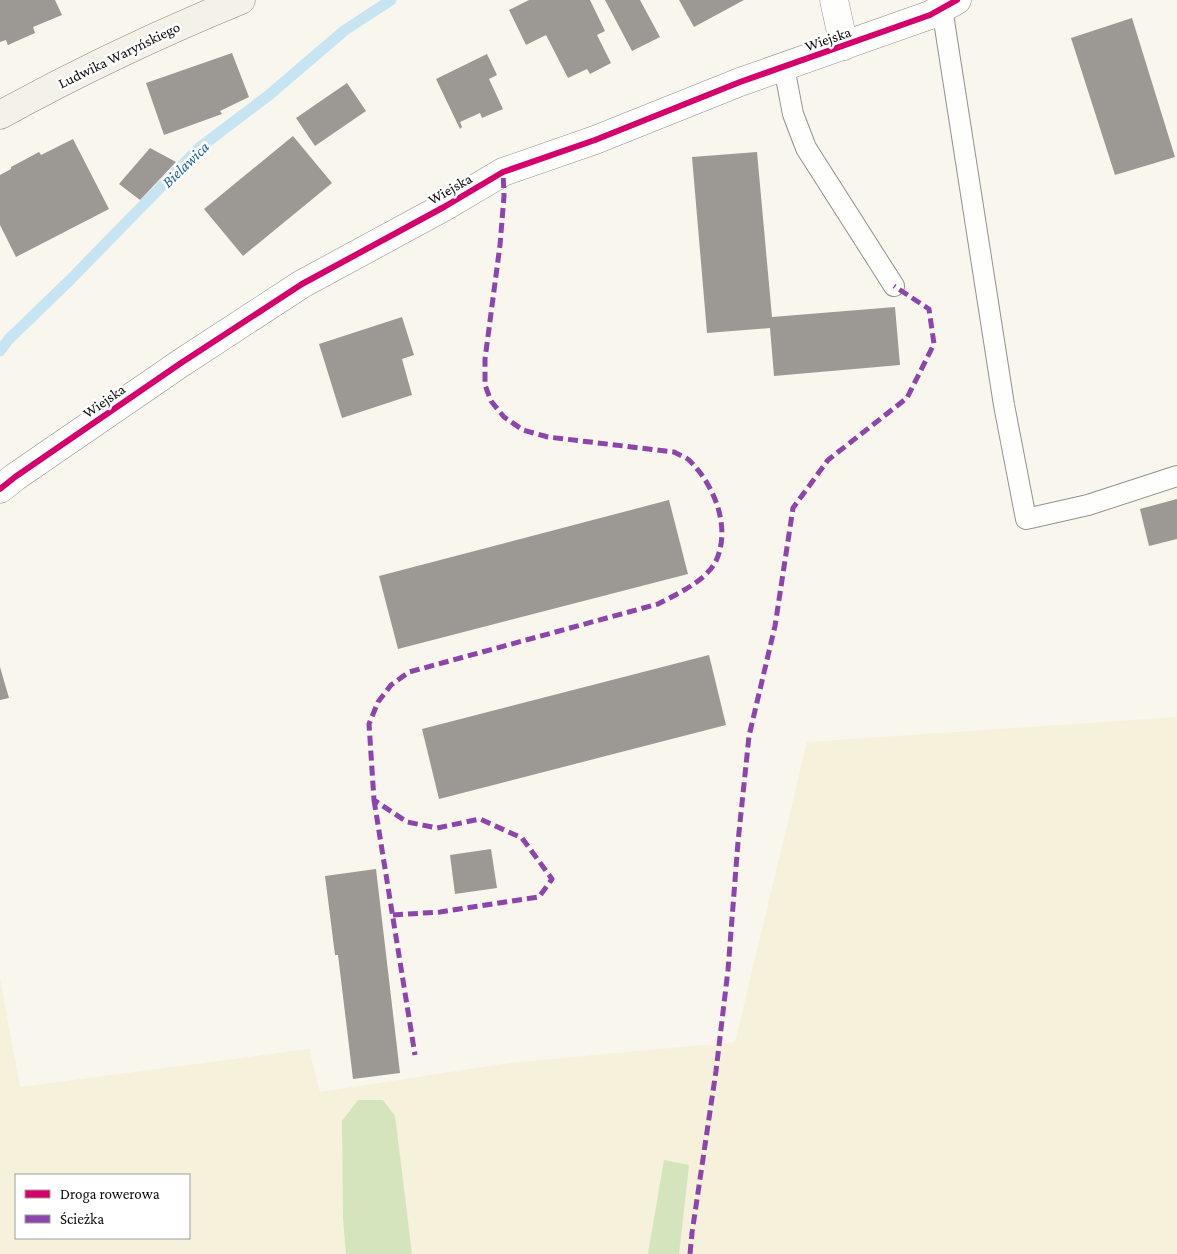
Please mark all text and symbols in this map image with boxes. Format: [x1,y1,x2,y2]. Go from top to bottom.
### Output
street label: Ludwika Waryńskiego [55,19,183,92]
street label: Wiejska [803,24,854,55]
water label: Bielawica [158,138,213,191]
street label: Wiejska [425,170,475,209]
street label: Wiejska [80,381,129,422]
legend [15,1174,190,1239]
text: Droga rowerowa [60,1186,160,1203]
text: Ścieżka [60,1211,104,1227]

